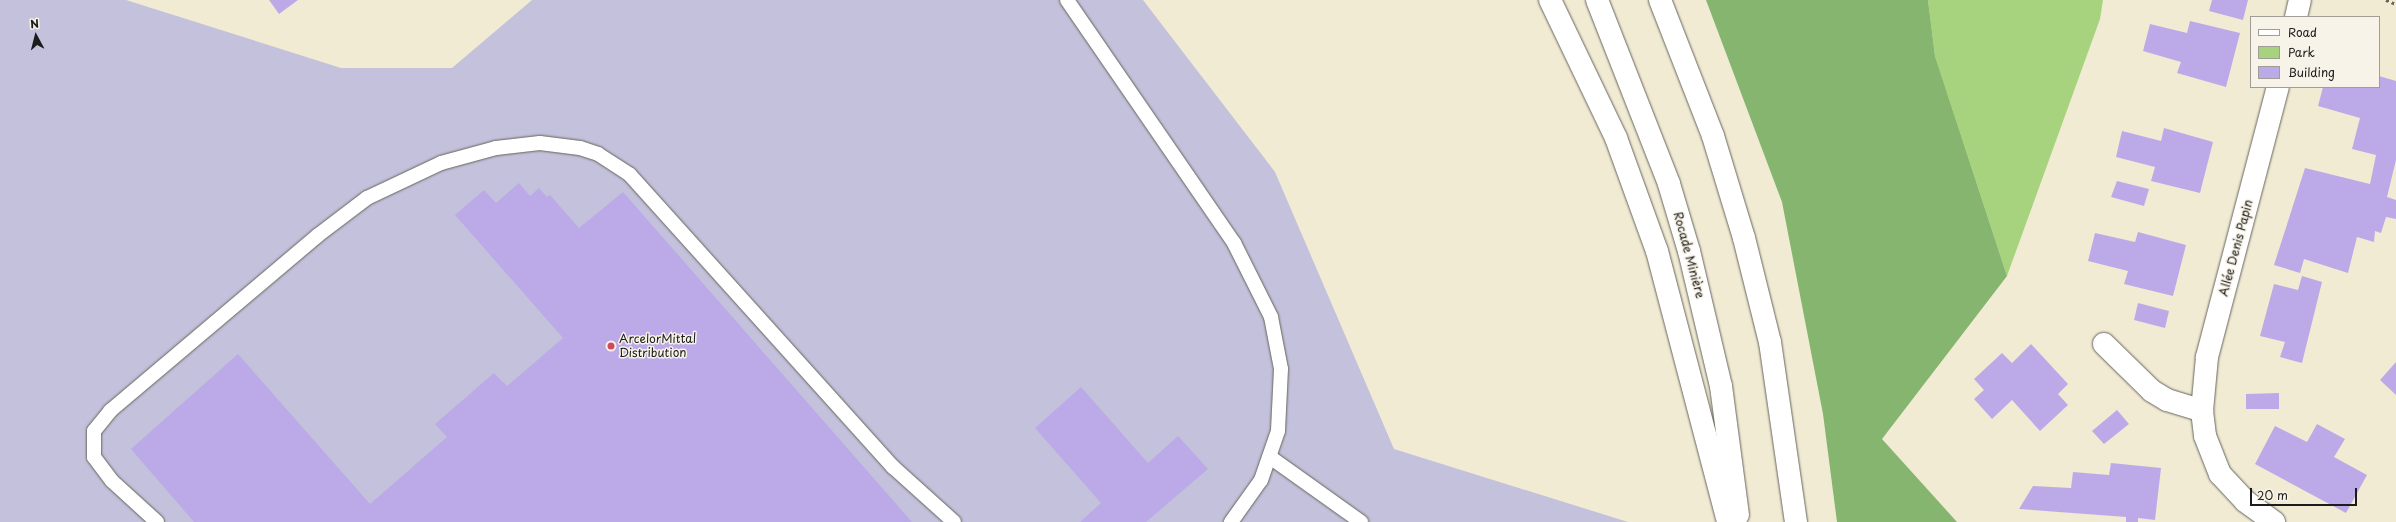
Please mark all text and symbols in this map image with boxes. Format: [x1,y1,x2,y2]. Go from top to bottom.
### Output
text: N [29,15,40,33]
north arrow [16,16,56,56]
legend [2250,16,2380,88]
text: Road [2288,23,2317,41]
text: Park [2288,43,2315,61]
text: Building [2288,63,2335,81]
street label: Allée Denis Papin [2216,198,2256,298]
street label: Rocade Minière [1671,210,1707,300]
place label: ArcelorMittal Distribution [619,332,696,360]
marker: ArcelorMittal Distribution [606,341,616,351]
scale bar [2252,480,2359,506]
text: 20 m [2257,486,2288,504]

